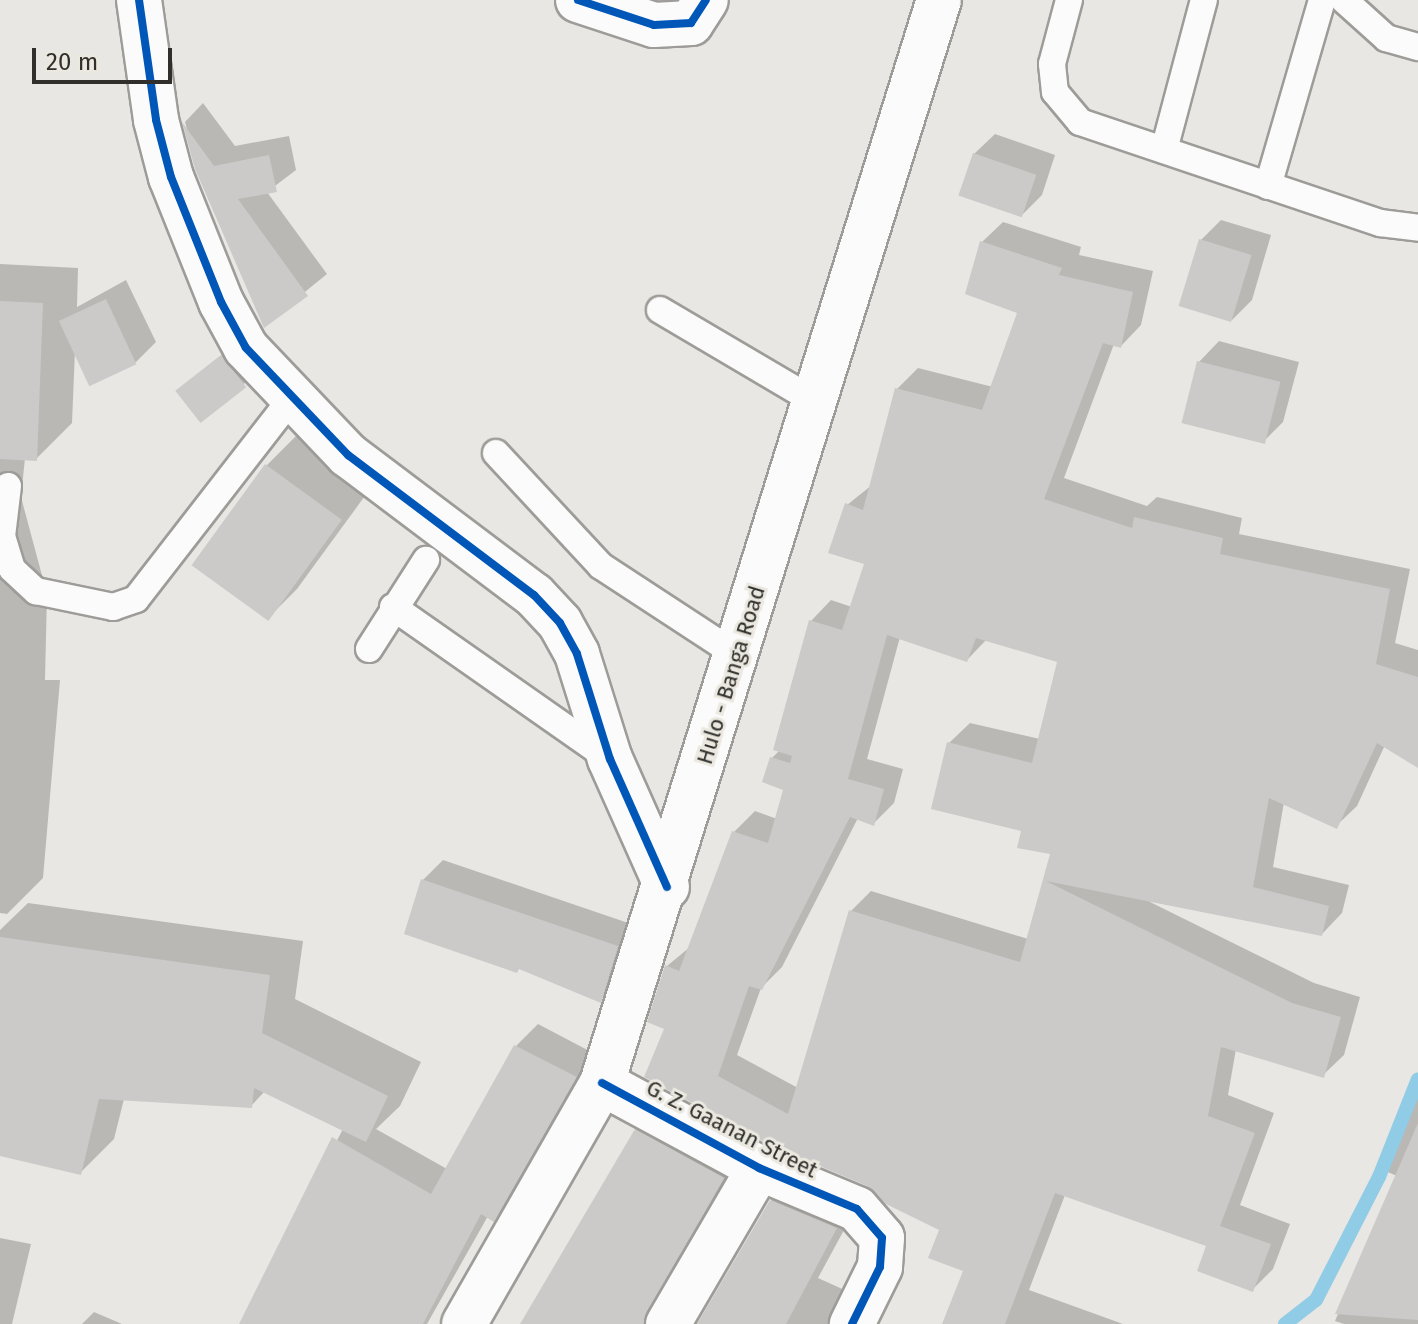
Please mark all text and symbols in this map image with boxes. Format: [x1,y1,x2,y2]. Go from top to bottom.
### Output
scale bar [36,32,176,82]
text: 20 m [46,48,98,76]
street label: Hulo - Banga Road [691,583,771,767]
street label: G. Z. Gaanan Street [642,1074,822,1184]

